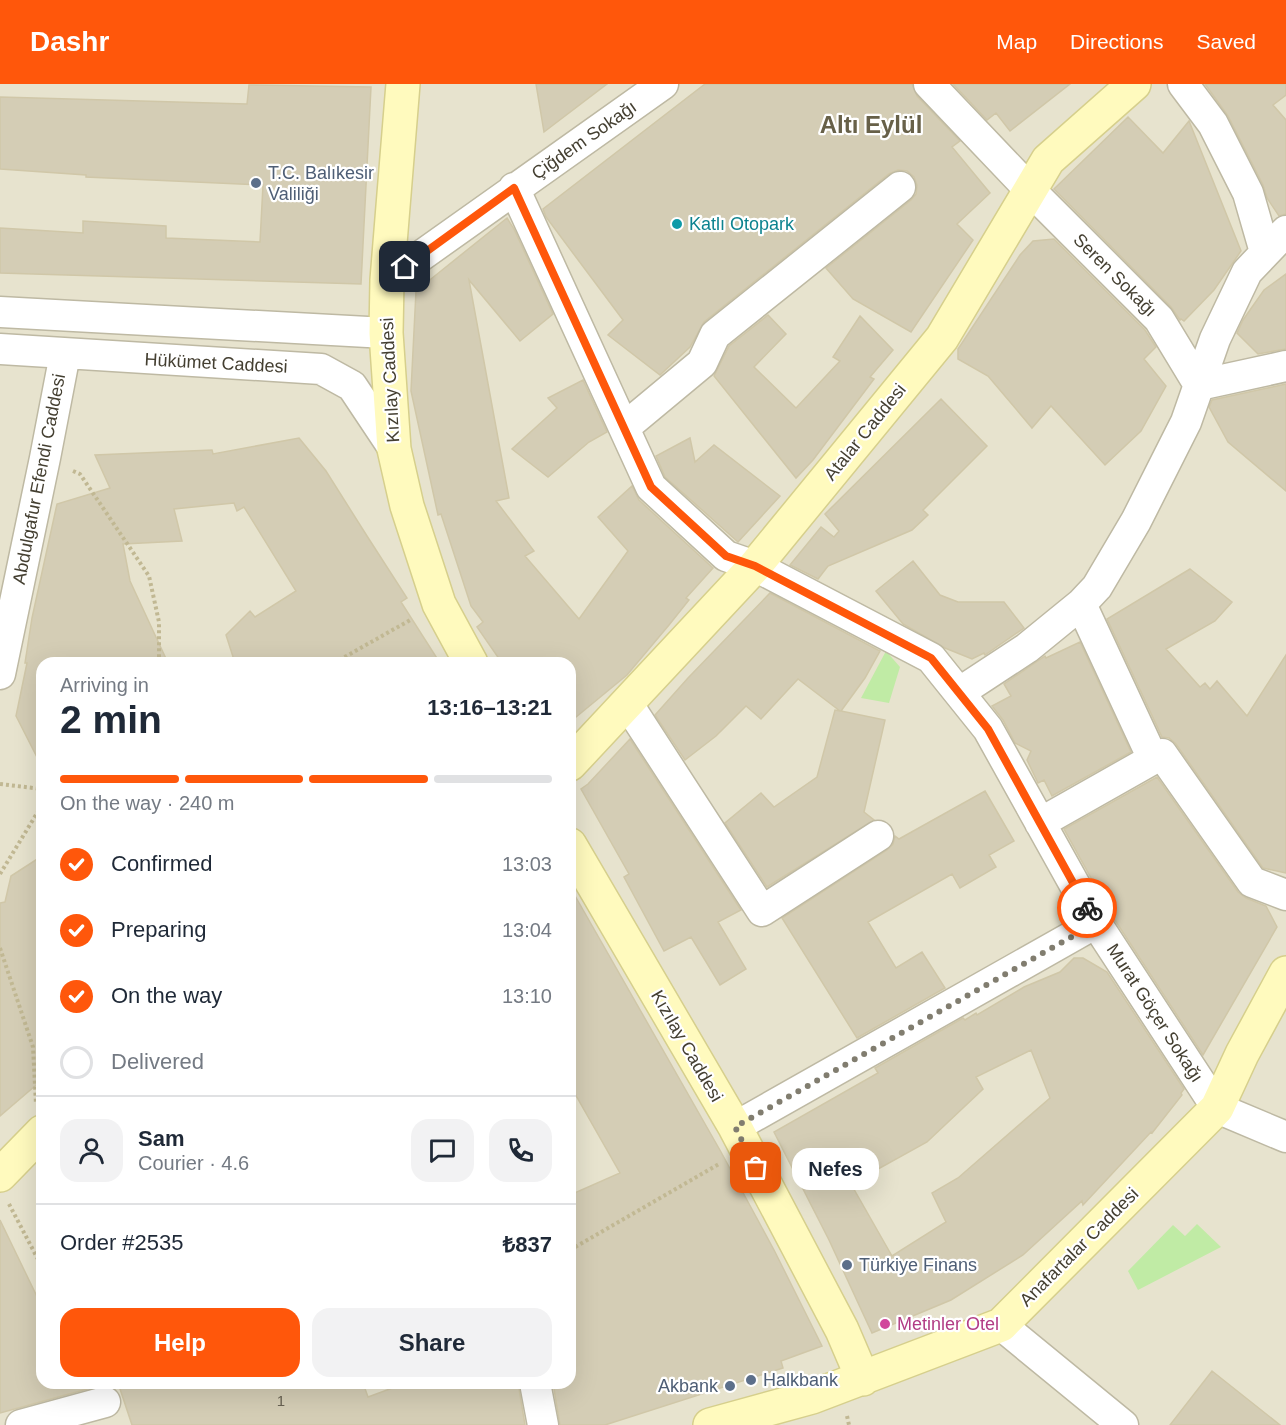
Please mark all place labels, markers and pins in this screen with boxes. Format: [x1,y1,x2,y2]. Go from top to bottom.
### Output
place label: T.C. Balıkesir Valiliği [268,163,374,204]
marker: T.C. Balıkesir Valiliği [249,176,263,190]
place label: Katlı Otopark [689,214,795,234]
marker: Katlı Otopark [670,217,684,231]
pin [379,241,430,292]
pin [730,1142,781,1193]
callout: Nefes [792,1147,879,1189]
place label: Türkiye Finans [859,1255,977,1275]
marker: Türkiye Finans [840,1258,854,1272]
place label: Metinler Otel [897,1314,999,1334]
marker: Metinler Otel [878,1317,892,1331]
place label: Halkbank [763,1370,839,1390]
marker: Halkbank [744,1373,758,1387]
place label: Akbank [658,1376,719,1396]
marker: Akbank [723,1379,737,1393]

